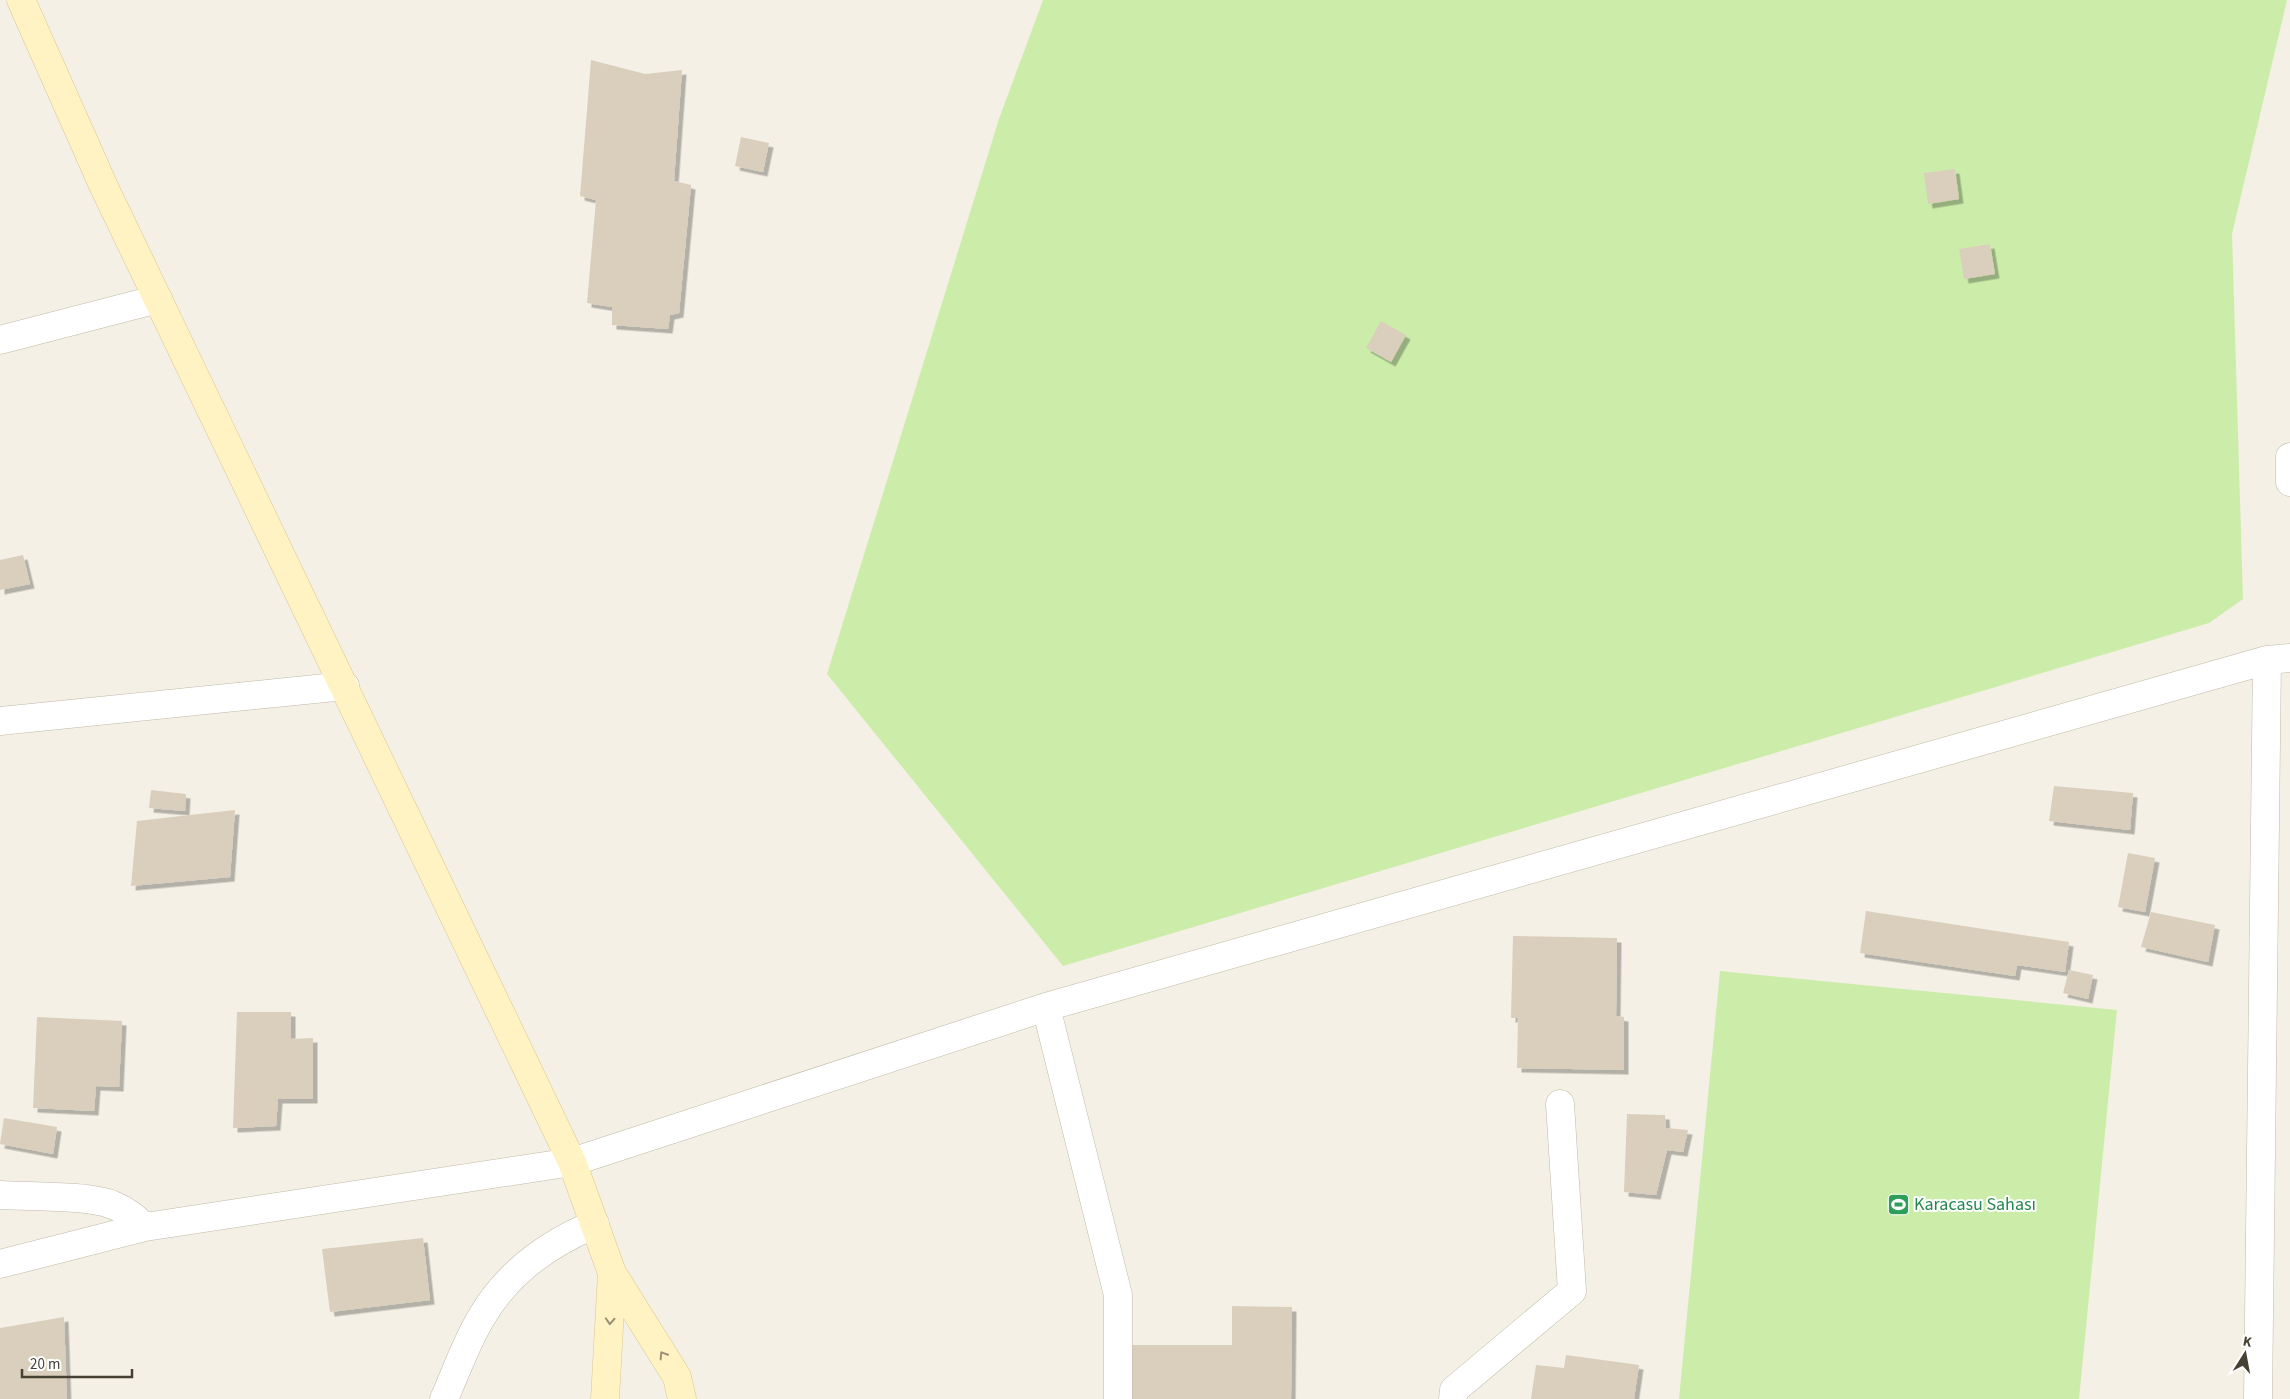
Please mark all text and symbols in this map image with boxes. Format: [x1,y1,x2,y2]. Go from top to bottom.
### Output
sports icon: Karacasu Sahası [1886,1192,1910,1216]
place label: Karacasu Sahası [1914,1192,2036,1217]
one-way arrow [604,1318,615,1326]
north arrow [2220,1329,2270,1379]
text: K [2241,1332,2254,1353]
scale bar [22,1346,132,1378]
one-way arrow [660,1351,670,1360]
text: 20 m [30,1354,60,1375]

